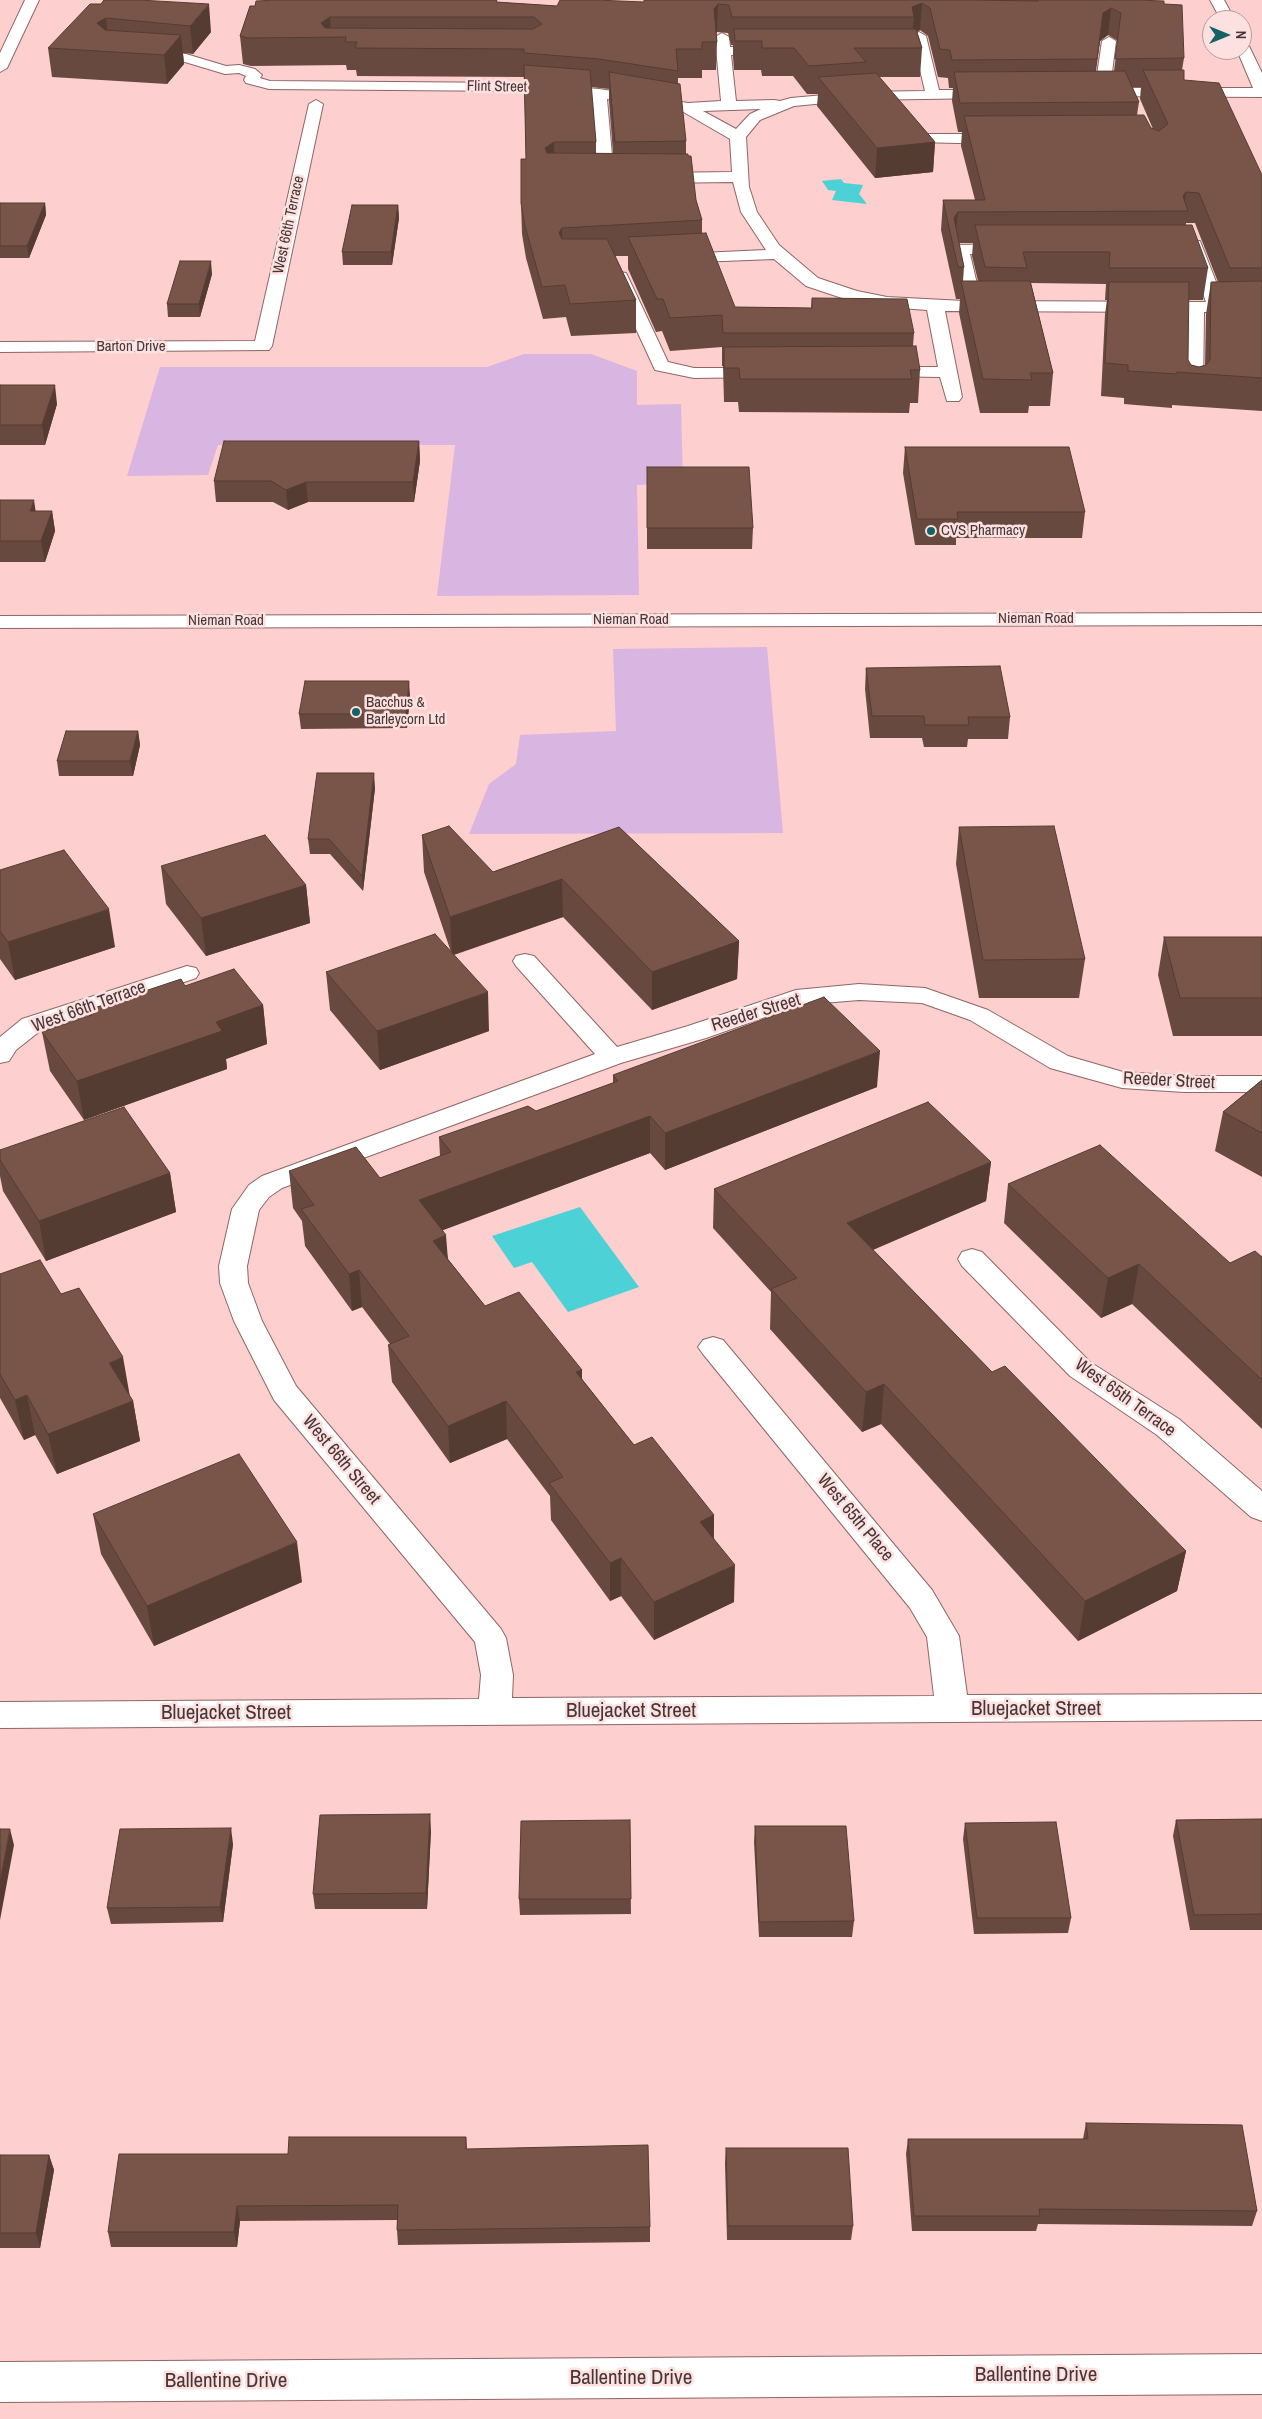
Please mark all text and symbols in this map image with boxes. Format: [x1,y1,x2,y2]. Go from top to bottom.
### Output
north arrow [1202,10,1252,60]
text: N [1232,31,1250,39]
street label: Flint Street [467,77,527,97]
street label: West 66th Terrace [270,174,308,276]
street label: Barton Drive [96,338,166,356]
place label: CVS Pharmacy [941,522,1025,540]
marker: CVS Pharmacy [925,525,937,537]
street label: Nieman Road [998,610,1074,628]
street label: Nieman Road [593,611,669,629]
street label: Nieman Road [188,612,264,630]
place label: Bacchus & Barleycorn Ltd [366,694,445,729]
marker: Bacchus & Barleycorn Ltd [350,706,362,718]
street label: West 66th Terrace [29,976,149,1038]
street label: Reeder Street [709,989,803,1037]
street label: Reeder Street [1123,1068,1215,1094]
street label: West 65th Terrace [1070,1354,1180,1442]
street label: West 66th Street [297,1411,385,1509]
street label: West 65th Place [812,1470,898,1566]
street label: Bluejacket Street [971,1696,1101,1722]
street label: Bluejacket Street [566,1698,696,1724]
street label: Bluejacket Street [161,1700,291,1726]
street label: Ballentine Drive [975,2362,1097,2388]
street label: Ballentine Drive [570,2365,692,2391]
street label: Ballentine Drive [165,2368,287,2394]

